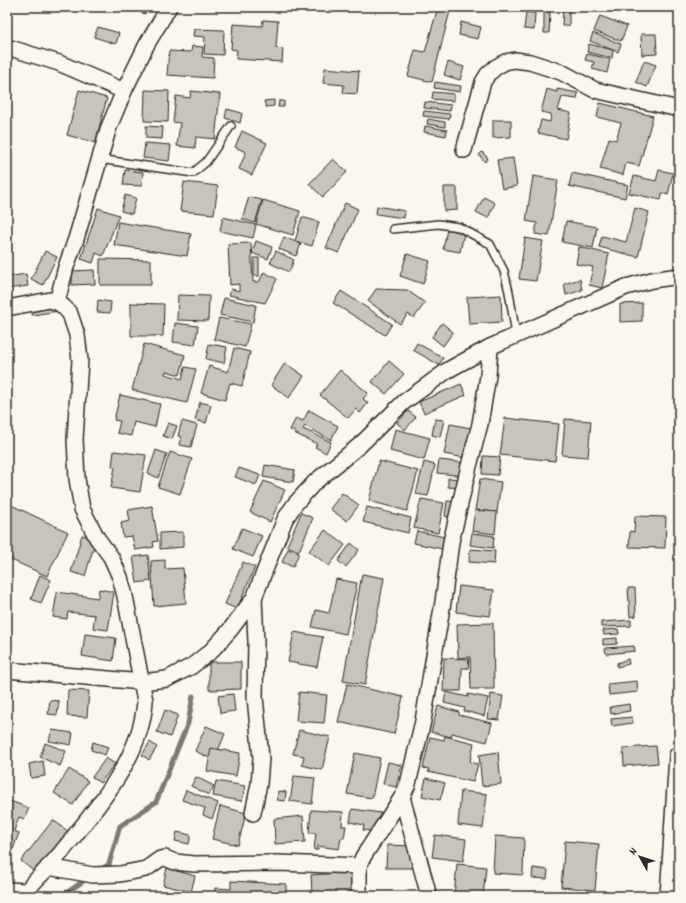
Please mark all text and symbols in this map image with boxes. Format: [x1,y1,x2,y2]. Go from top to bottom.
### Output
north arrow [620,837,660,877]
text: N [626,844,642,859]

